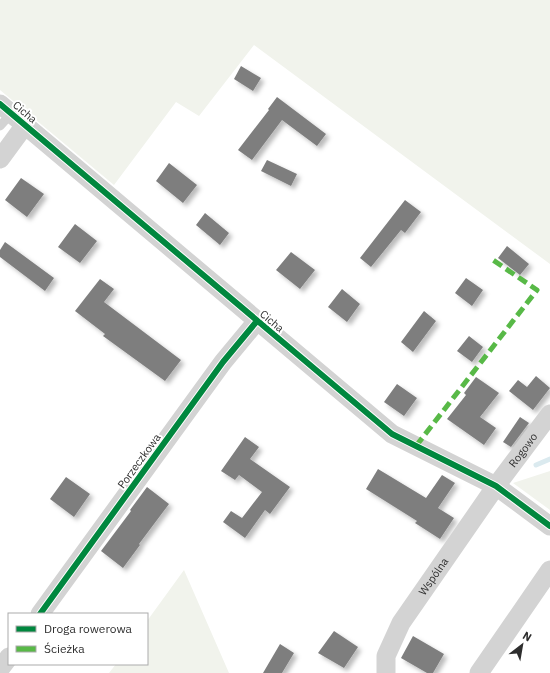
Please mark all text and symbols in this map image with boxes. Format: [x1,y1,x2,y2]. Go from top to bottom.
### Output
street label: Cicha [10,98,40,126]
street label: Cicha [257,307,287,335]
street label: Rogowo [506,430,540,470]
street label: Porzeczkowa [114,431,164,491]
street label: Wspólna [415,555,451,598]
legend [8,613,148,665]
text: Droga rowerowa [44,621,133,636]
north arrow [502,625,542,665]
text: N [520,628,534,644]
text: Ścieżka [44,641,85,656]

